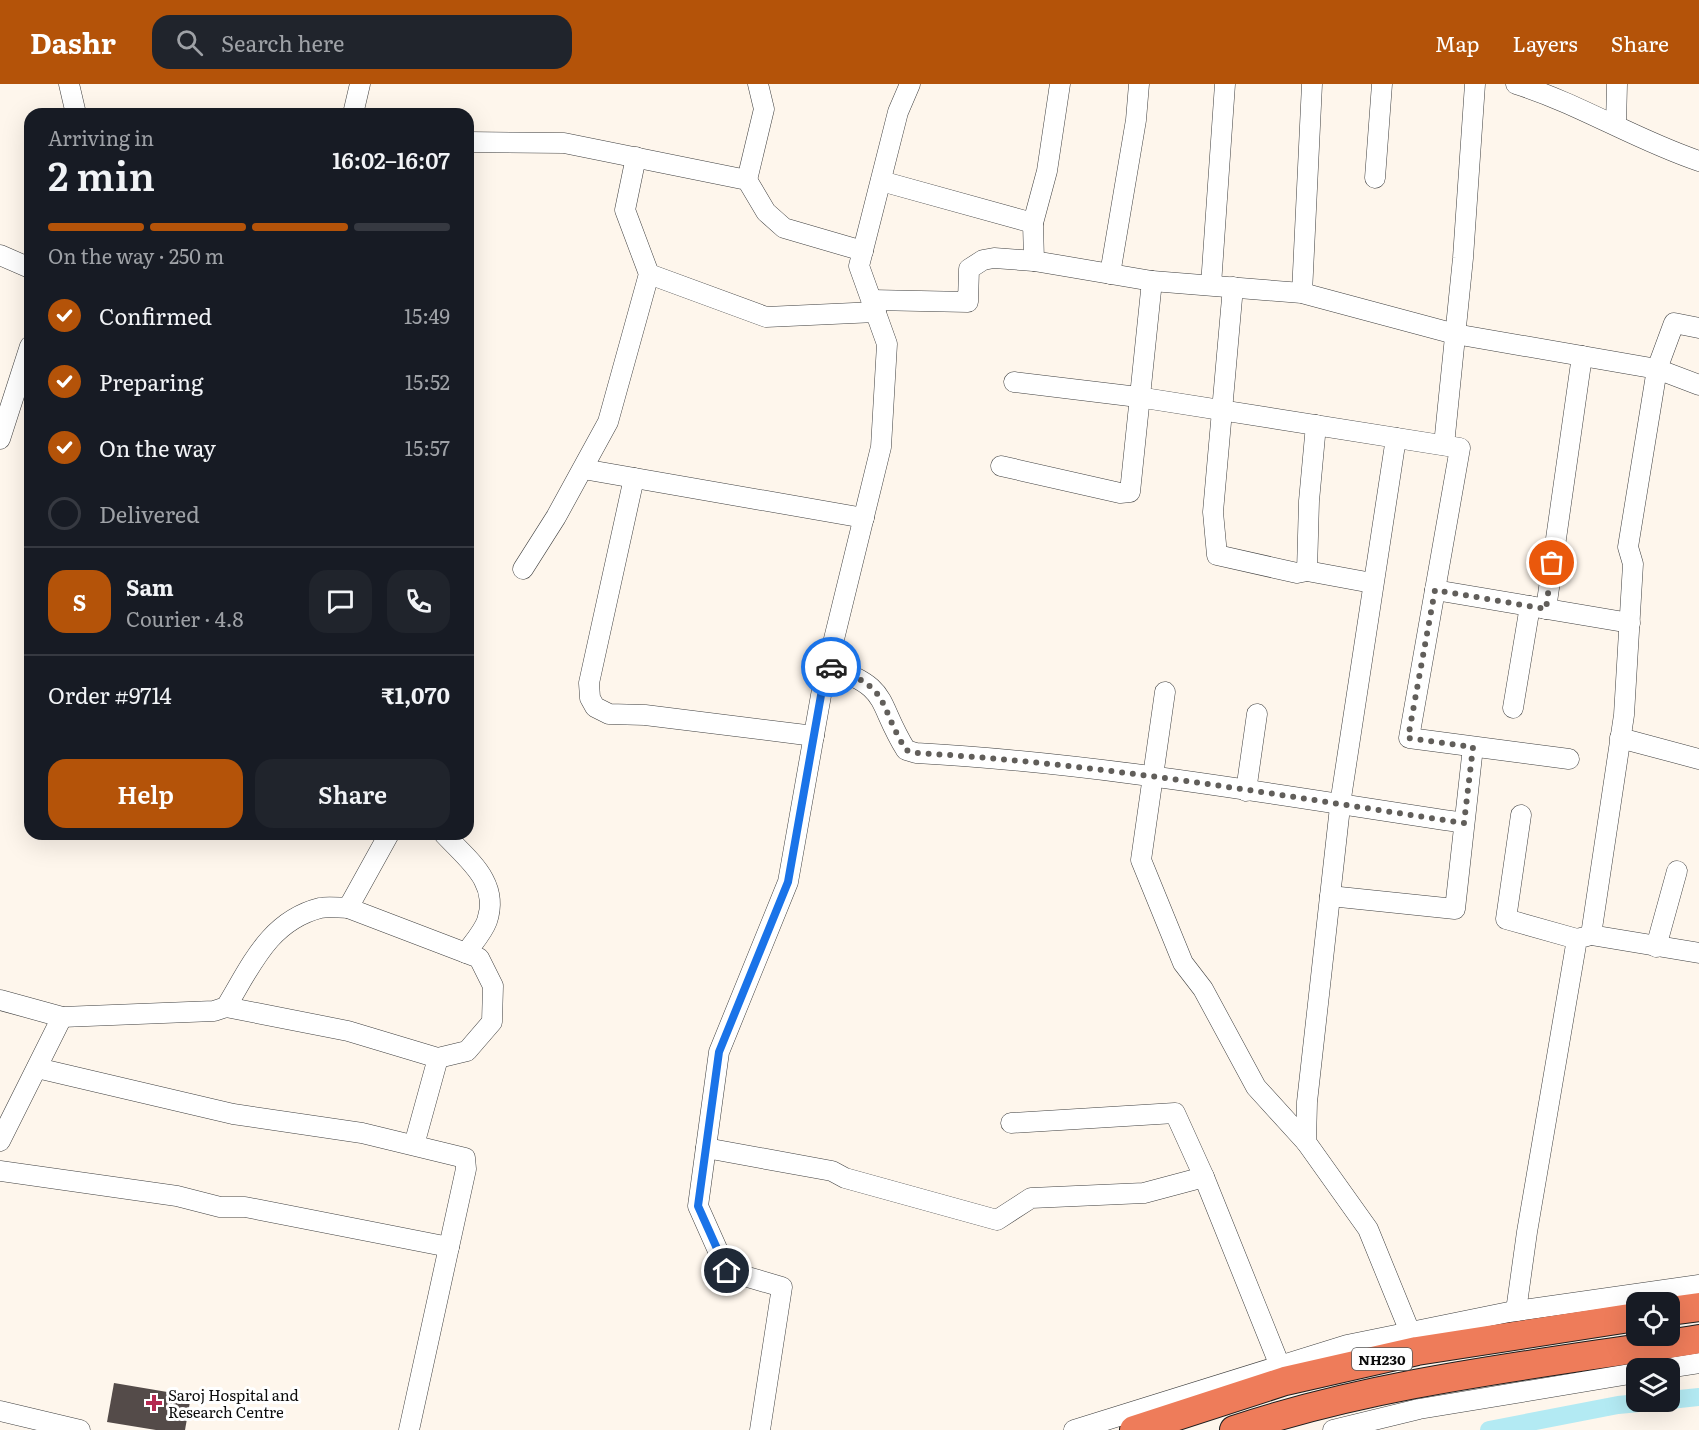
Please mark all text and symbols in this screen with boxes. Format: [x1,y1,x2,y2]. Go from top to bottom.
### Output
search box [152,15,572,69]
text: Dashr [30,21,116,63]
icon: search [173,26,206,59]
text: Search here [221,26,344,59]
text: Map [1435,27,1480,58]
text: Layers [1513,27,1578,58]
text: Share [1611,27,1669,58]
text: Arriving in [48,122,154,152]
text: 16:02–16:07 [332,143,450,176]
text: 2 min [48,145,155,203]
text: On the way · 250 m [48,240,224,270]
icon: check [48,299,81,332]
text: Confirmed [99,299,212,332]
text: 15:49 [404,300,450,330]
icon: check [48,365,81,398]
text: Preparing [99,365,203,398]
text: 15:52 [405,366,450,396]
icon: check [48,431,81,464]
text: On the way [99,431,216,464]
text: 15:57 [405,432,450,462]
text: Delivered [99,497,200,530]
pin [1526,537,1577,588]
icon: bag [1535,546,1568,579]
text: Sam [126,570,174,603]
button: chat [309,570,372,633]
button: phone [387,570,450,633]
text: S [73,585,86,618]
text: Courier · 4.8 [126,603,243,633]
courier [801,637,861,697]
icon: car [815,651,848,684]
text: Order #9714 [48,678,172,711]
text: ₹1,070 [381,678,450,711]
button: Help [48,759,243,828]
button: Share [255,759,450,828]
pin [701,1245,752,1296]
icon: home [710,1254,743,1287]
map controls [1626,1292,1680,1412]
button: locate [1626,1292,1680,1346]
road number: NH230 [1352,1348,1412,1370]
button: layers [1626,1358,1680,1412]
place label: Saroj Hospital and Research Centre [168,1383,299,1423]
marker: Saroj Hospital and Research Centre [145,1394,163,1412]

